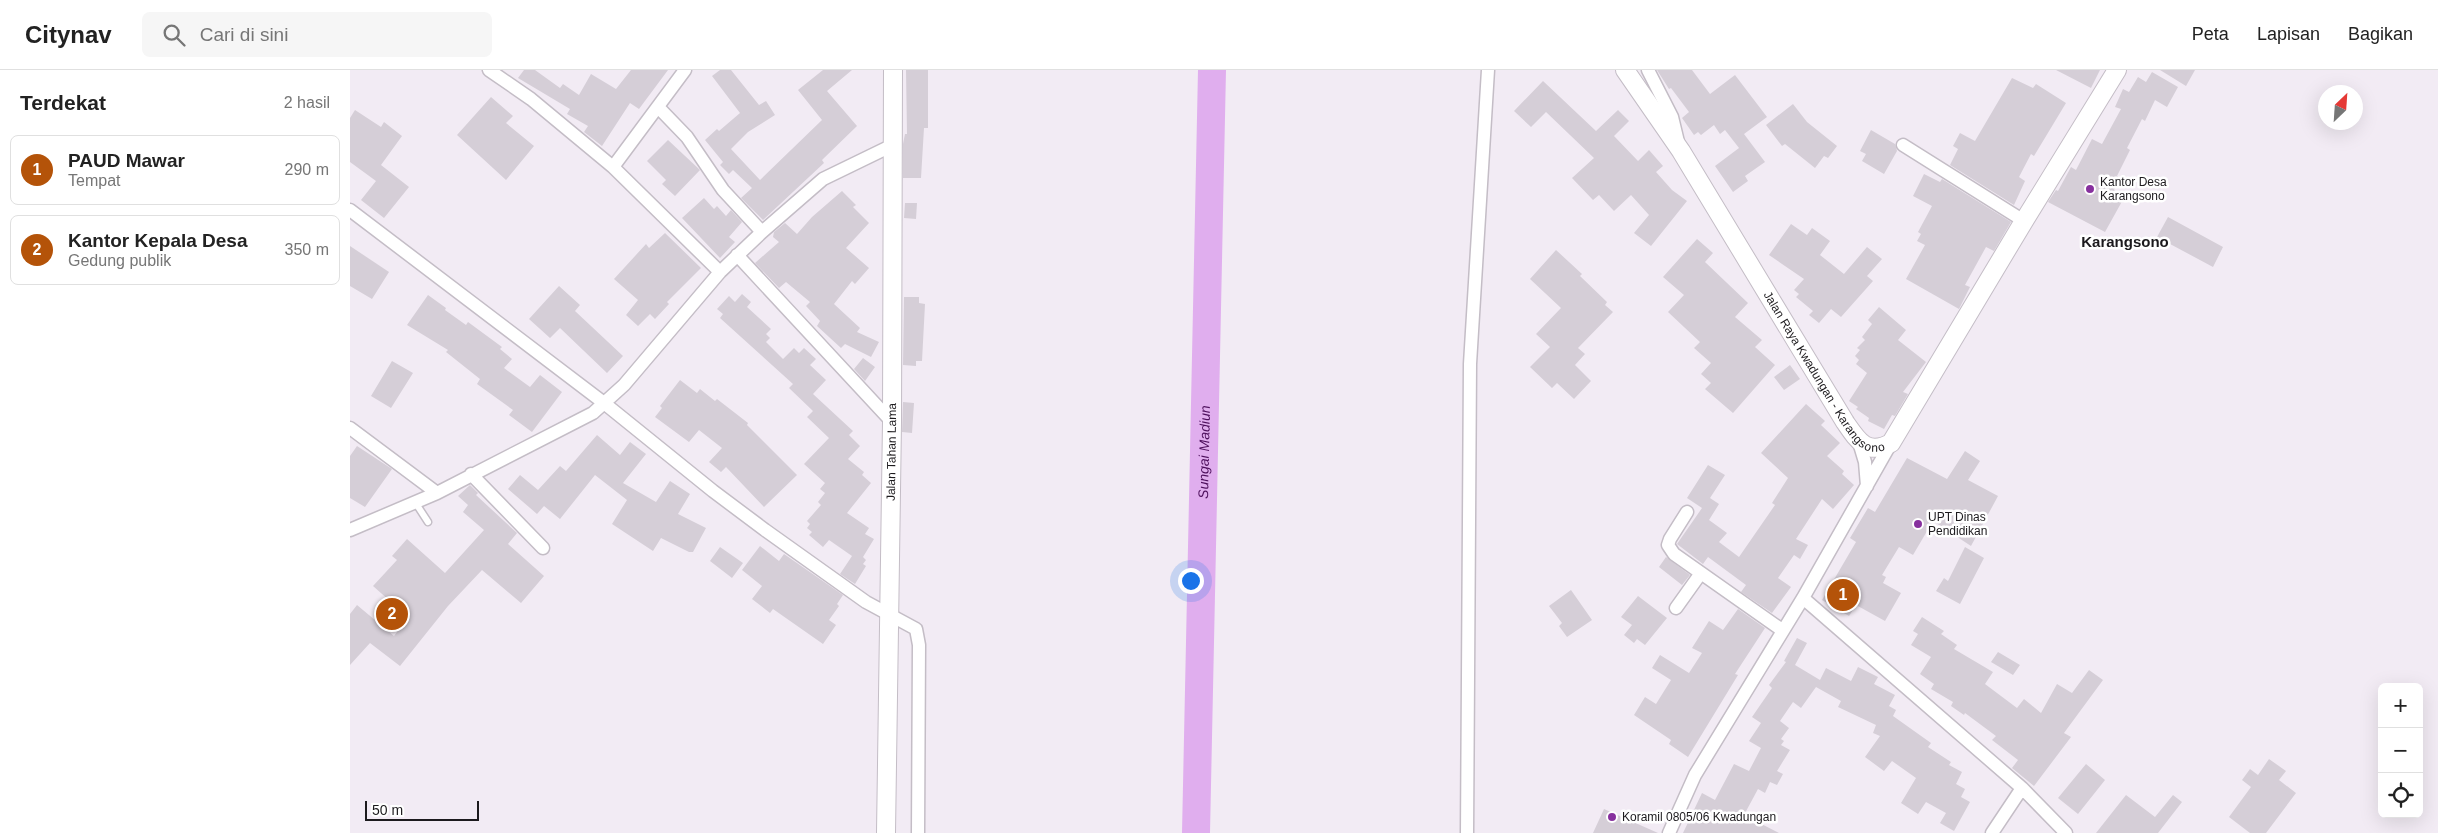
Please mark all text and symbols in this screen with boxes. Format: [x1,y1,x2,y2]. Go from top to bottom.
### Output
search box [142,12,492,57]
text: Citynav [25,21,112,48]
icon: search [160,21,188,49]
text: Cari di sini [200,24,288,45]
text: Peta [2192,24,2229,44]
text: Lapisan [2257,24,2320,44]
text: Bagikan [2348,24,2413,44]
north arrow [2318,85,2363,130]
text: Terdekat [20,91,106,114]
text: 2 hasil [284,94,330,111]
text: PAUD Mawar [68,150,185,171]
text: 1 [33,161,41,178]
text: 290 m [285,161,329,178]
text: Tempat [68,172,120,189]
place label: Kantor Desa Karangsono [2100,175,2167,203]
marker: Kantor Desa Karangsono [2084,183,2096,195]
text: Kantor Kepala Desa [68,230,248,251]
district label: Karangsono [2081,233,2169,250]
text: 2 [33,241,41,258]
text: 350 m [285,241,329,258]
text: Gedung publik [68,252,171,269]
street label: Jalan Raya Kwadungan - Karangsono [1761,289,1887,455]
street label: Jalan Tahan Lama [884,403,899,501]
water label: Sungai Madiun [1195,405,1213,499]
place label: UPT Dinas Pendidikan [1928,510,1987,538]
marker: UPT Dinas Pendidikan [1912,518,1924,530]
your location [1178,568,1204,594]
pin: 1 [1827,576,1859,614]
pin: 2 [376,595,408,633]
map controls [2378,683,2423,818]
button: + [2378,683,2423,728]
button: − [2378,728,2423,773]
button: locate [2378,773,2423,818]
scale bar [365,798,479,821]
text: 50 m [372,802,403,818]
place label: Koramil 0805/06 Kwadungan [1622,810,1776,824]
marker: Koramil 0805/06 Kwadungan [1606,811,1618,823]

